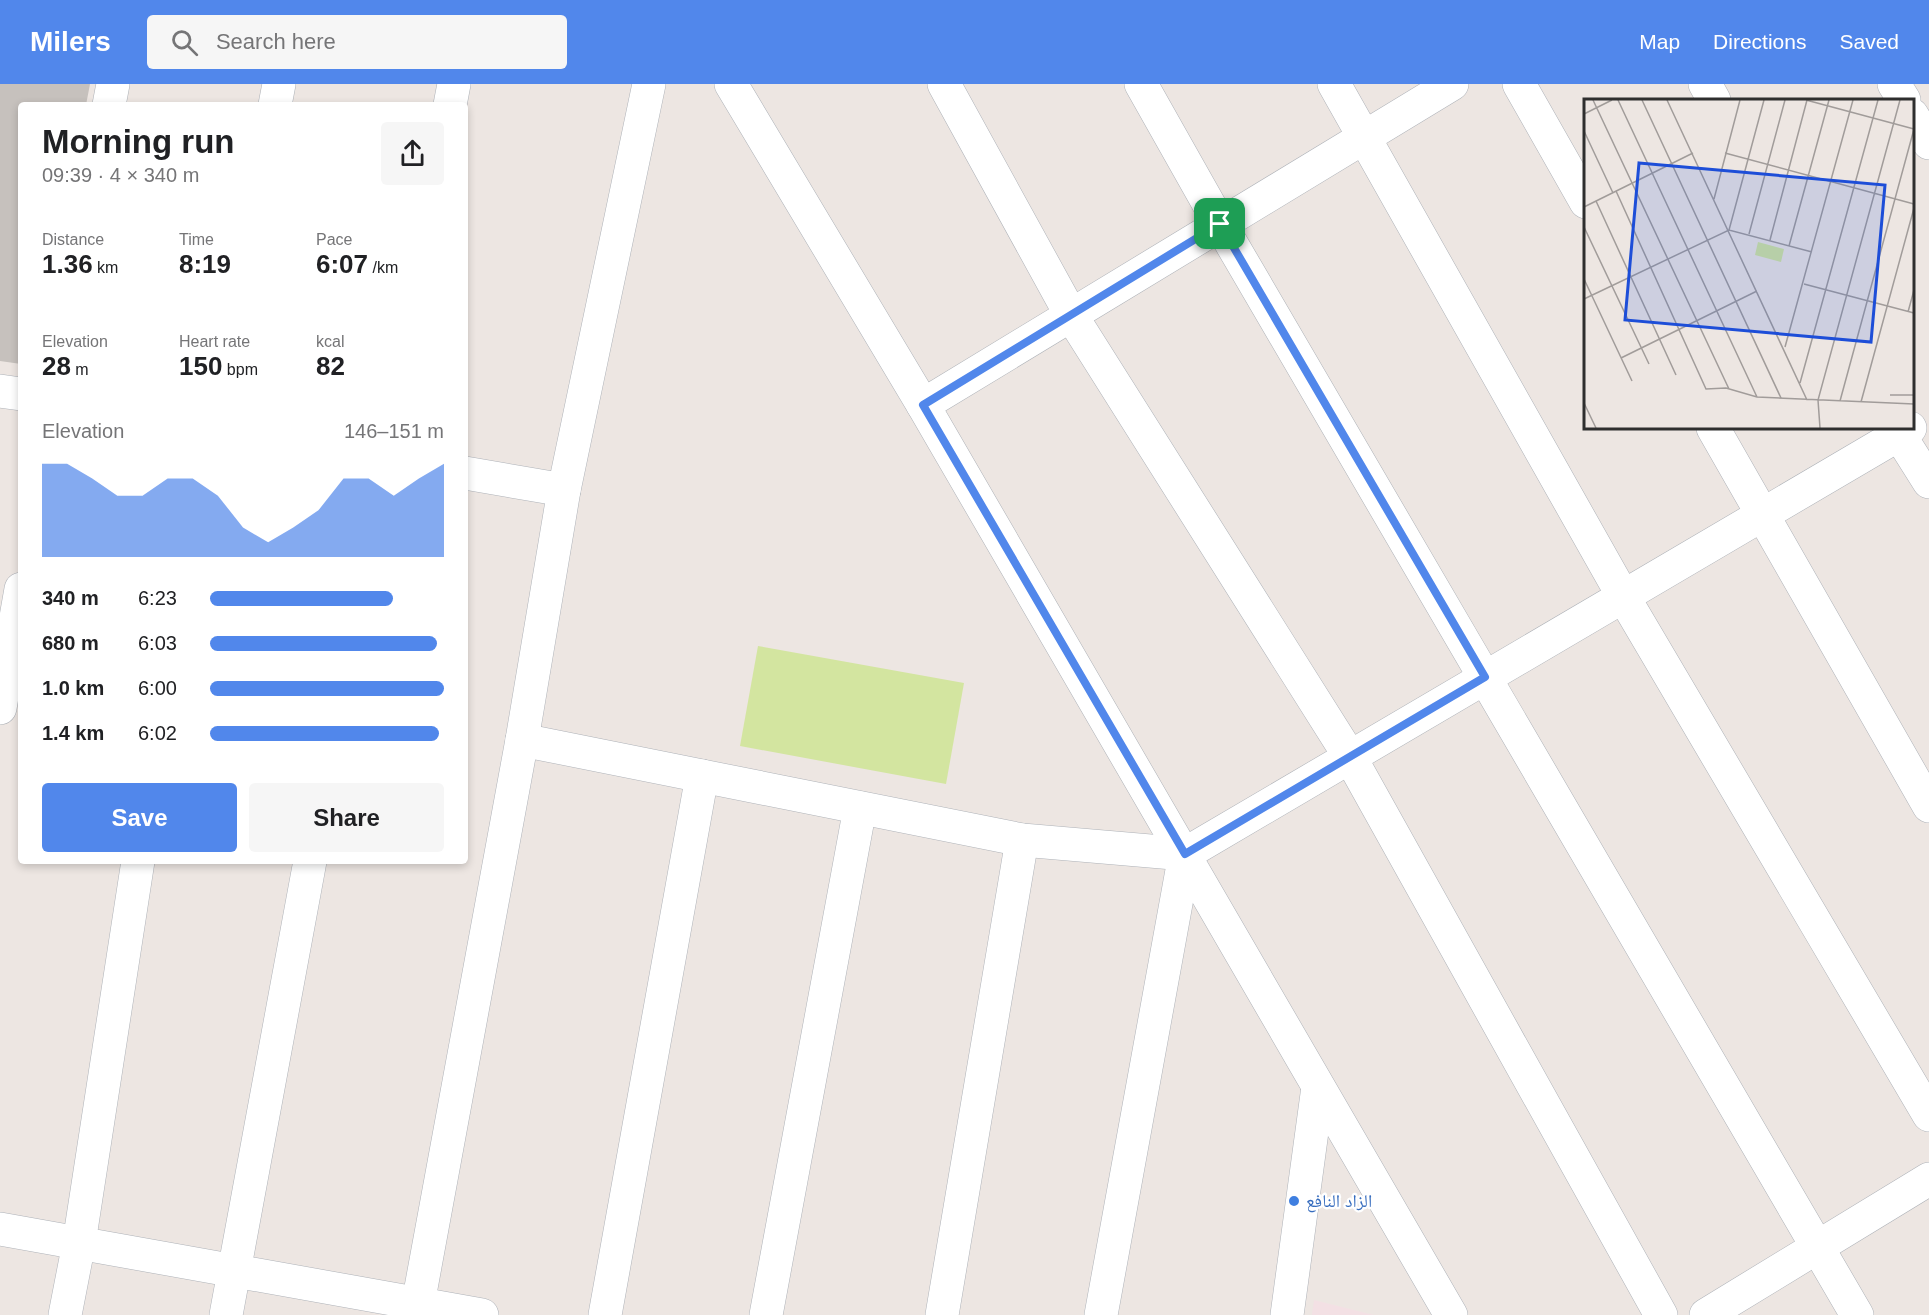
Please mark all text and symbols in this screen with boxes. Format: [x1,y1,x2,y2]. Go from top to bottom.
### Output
search box [147,15,567,69]
text: Milers [30,26,111,57]
icon: search [168,26,201,59]
text: Search here [216,29,336,54]
text: Map [1639,30,1680,53]
text: Directions [1713,30,1806,53]
text: Saved [1839,30,1899,53]
inset map [1584,99,1914,429]
button: share [381,122,444,185]
text: Morning run [42,123,234,160]
text: 09:39 · 4 × 340 m [42,164,199,186]
pin [1194,198,1245,249]
icon: arrive [1203,207,1236,240]
text: Distance [42,231,104,248]
text: Time [179,231,214,248]
text: Pace [316,231,352,248]
text: 1.36 [42,249,93,279]
text: 8:19 [179,249,231,279]
text: 6:07 [316,249,368,279]
text: km [93,259,118,276]
text: /km [368,259,398,276]
text: Elevation [42,333,108,350]
text: Heart rate [179,333,250,350]
text: kcal [316,333,344,350]
text: 28 [42,351,71,381]
text: 150 [179,351,222,381]
text: 82 [316,351,345,381]
text: m [71,361,89,378]
text: bpm [222,361,258,378]
text: Elevation [42,420,124,442]
text: 146–151 m [344,420,444,442]
text: 340 m [42,587,99,609]
text: 6:23 [138,587,177,609]
text: 680 m [42,632,99,654]
text: 6:03 [138,632,177,654]
text: 1.0 km [42,677,104,699]
text: 6:00 [138,677,177,699]
text: 1.4 km [42,722,104,744]
text: 6:02 [138,722,177,744]
button: Save [42,783,237,852]
button: Share [249,783,444,852]
place label: الزاد النافع [1306,1191,1372,1213]
marker: الزاد النافع [1287,1194,1301,1208]

